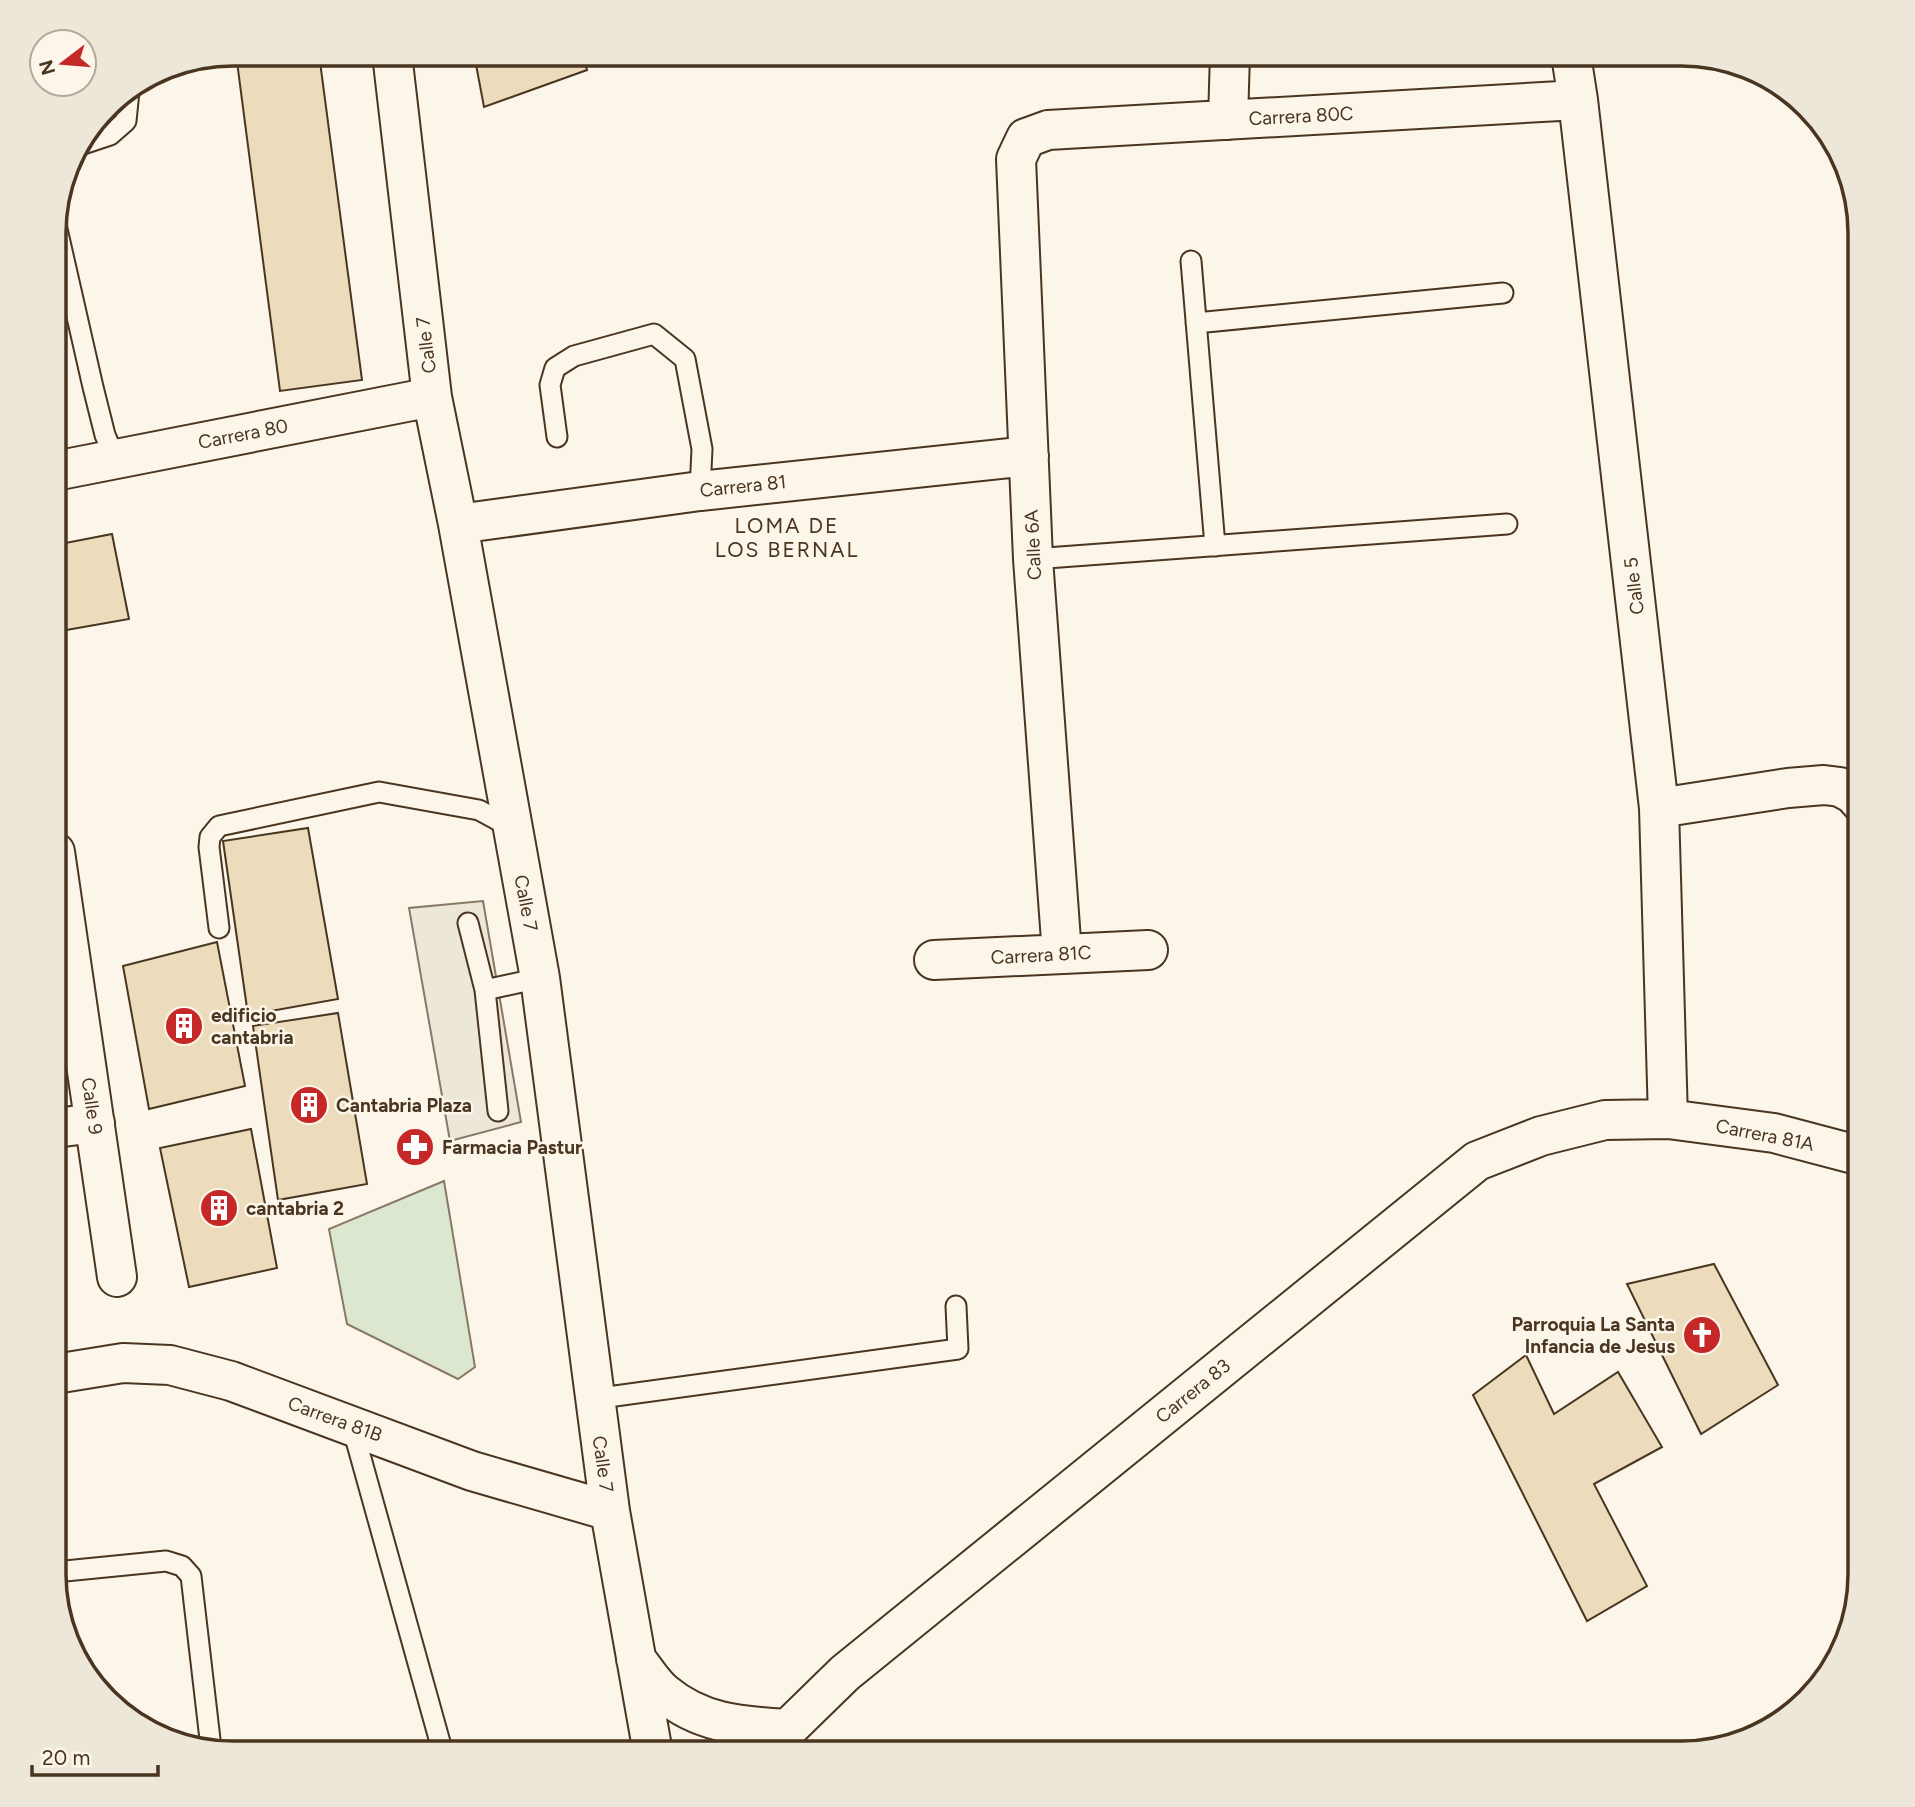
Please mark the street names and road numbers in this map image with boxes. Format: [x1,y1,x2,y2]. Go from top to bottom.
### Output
street label: Carrera 80C [1248,102,1354,130]
street label: Calle 7 [411,315,441,375]
street label: Carrera 80 [196,414,290,454]
street label: Carrera 81 [699,470,787,502]
street label: Calle 6A [1020,509,1046,581]
street label: Calle 5 [1619,556,1649,616]
street label: Calle 7 [509,873,543,933]
street label: Carrera 81C [990,941,1092,969]
street label: Calle 9 [77,1076,107,1136]
street label: Carrera 81A [1714,1114,1816,1156]
street label: Carrera 83 [1151,1354,1235,1428]
street label: Carrera 81B [285,1391,385,1447]
street label: Calle 7 [588,1434,618,1494]

